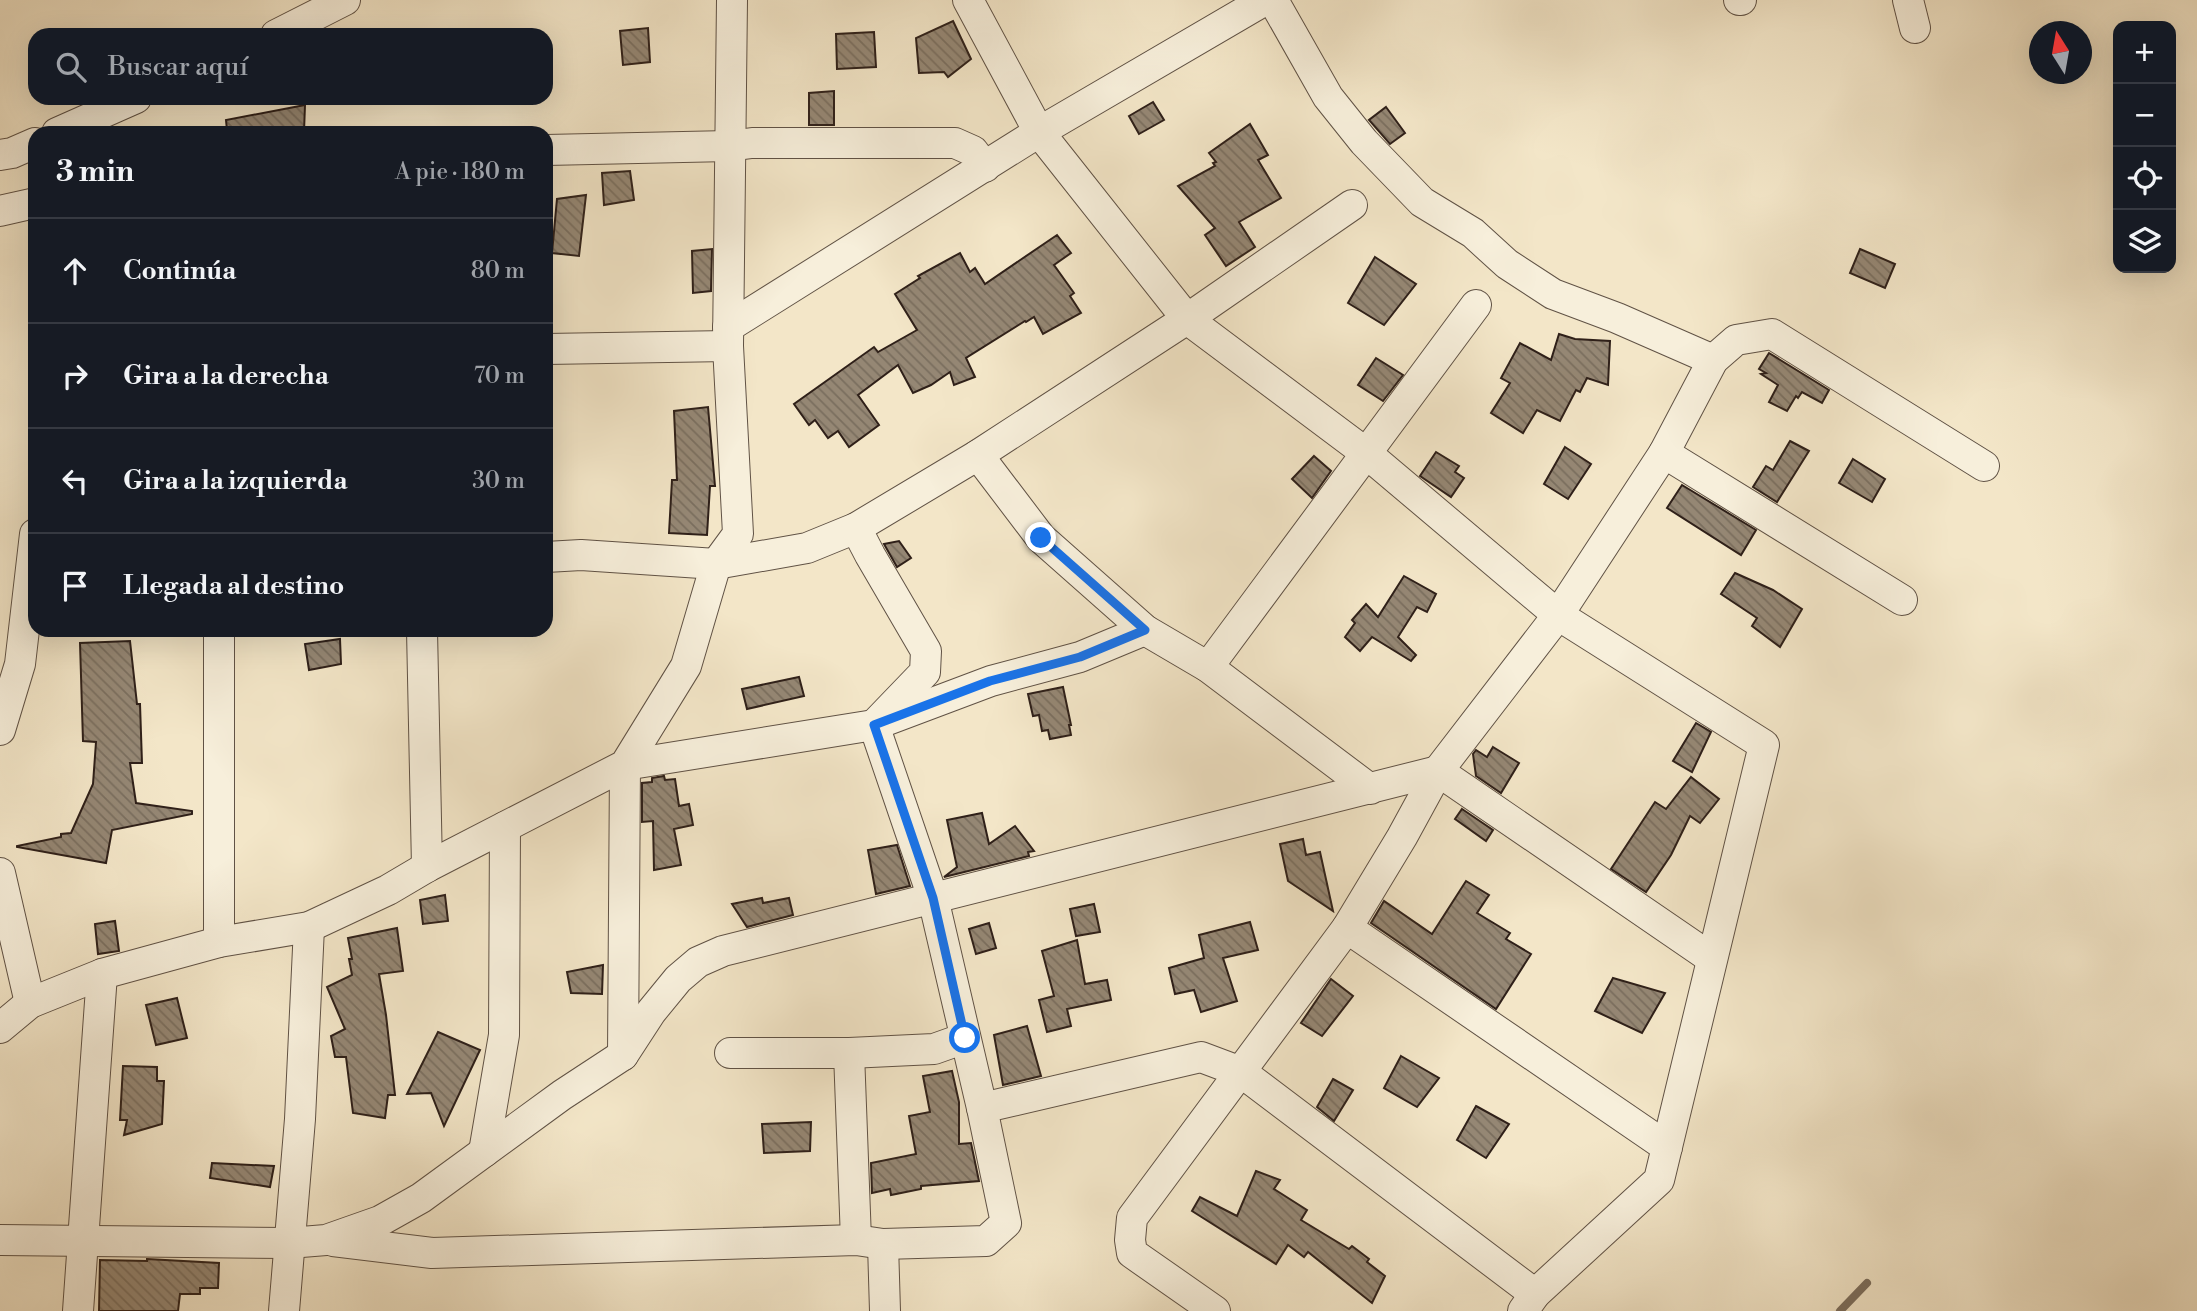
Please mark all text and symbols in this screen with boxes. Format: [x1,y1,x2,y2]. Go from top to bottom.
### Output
north arrow [2029,21,2092,84]
map controls [2113,21,2176,273]
button: + [2113,21,2176,84]
search box [28,28,553,105]
icon: search [52,48,90,86]
text: Buscar aquí [108,51,248,83]
button: − [2113,84,2176,147]
button: locate [2113,147,2176,210]
text: 3 min [56,153,134,191]
text: A pie · 180 m [395,158,525,186]
button: layers [2113,210,2176,273]
icon: ahead [56,252,94,290]
text: Continúa [123,255,236,287]
text: 80 m [471,257,525,285]
icon: right [56,357,94,395]
text: Gira a la derecha [123,360,329,392]
text: 70 m [474,362,525,390]
icon: left [56,462,94,500]
text: Gira a la izquierda [123,465,347,497]
text: 30 m [472,467,525,495]
route end [1025,522,1056,553]
icon: arrive [56,567,94,605]
text: Llegada al destino [123,570,344,602]
route start [949,1022,980,1053]

